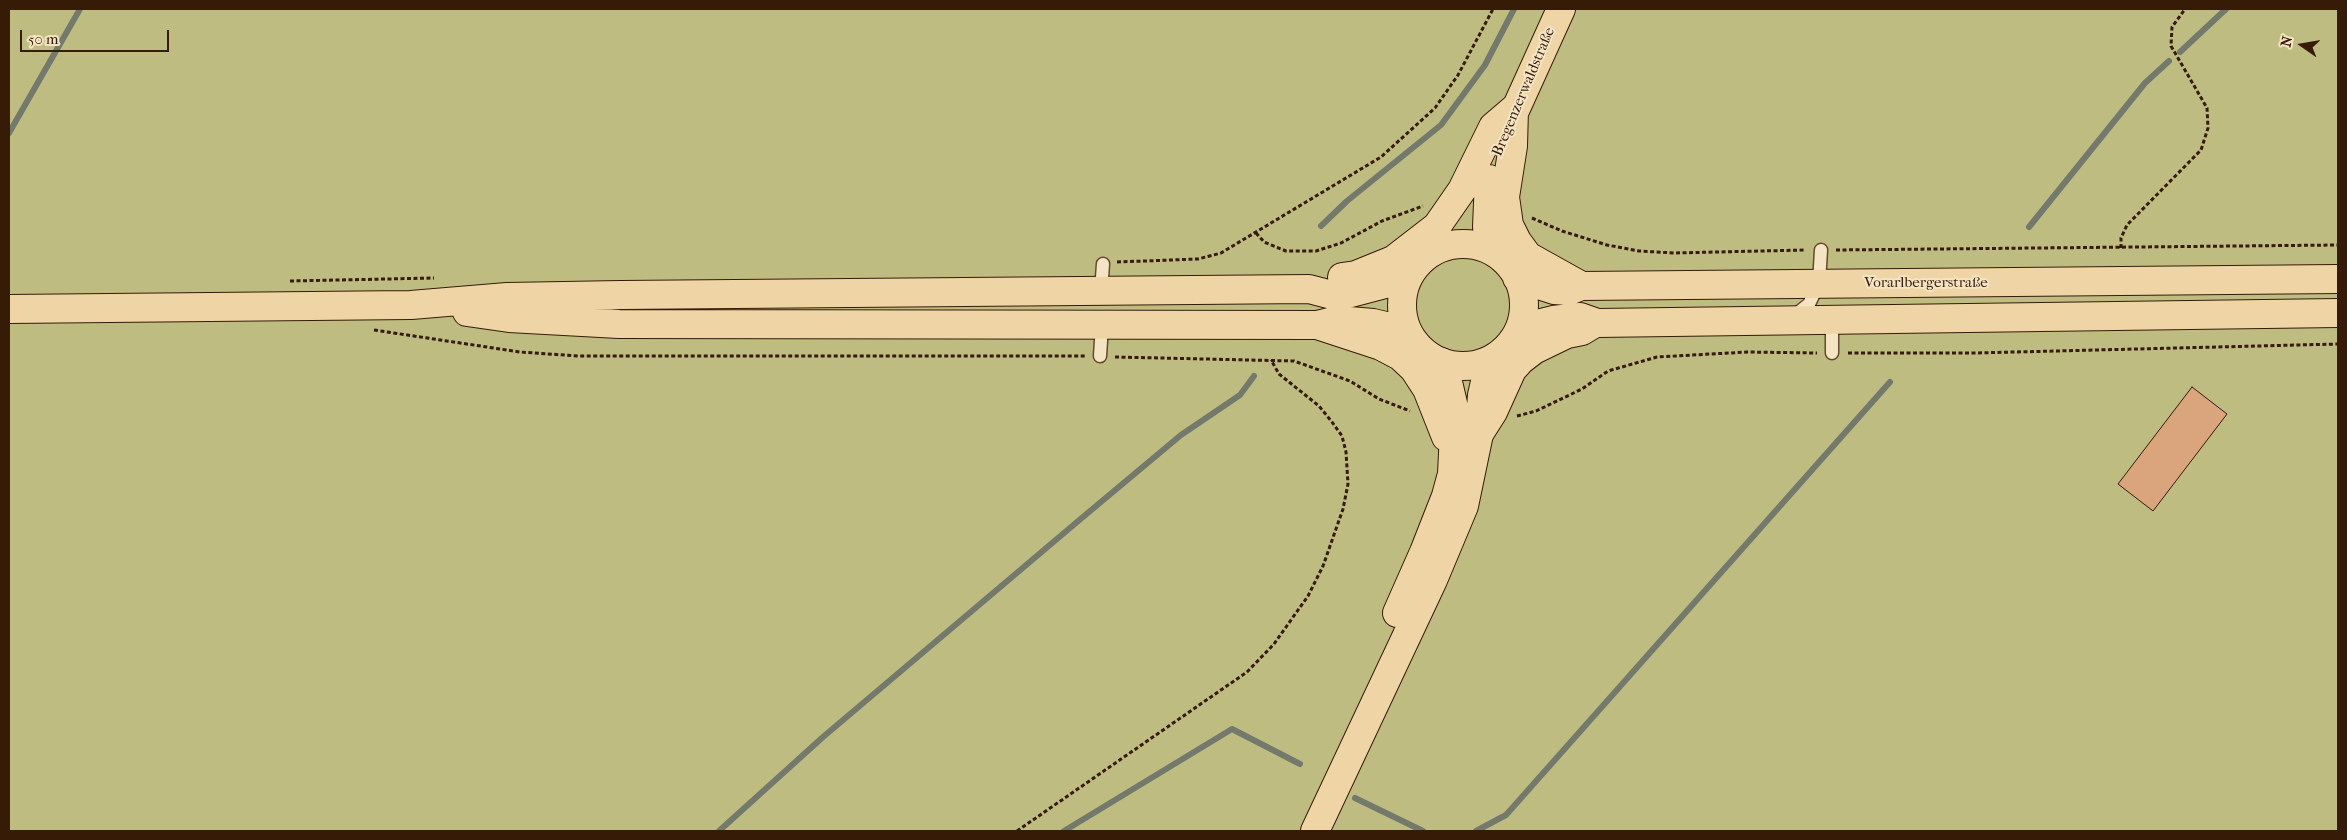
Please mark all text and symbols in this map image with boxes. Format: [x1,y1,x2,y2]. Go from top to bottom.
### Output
scale bar [22,20,171,52]
north arrow [2277,20,2327,70]
street label: Bregenzerwaldstraße [1489,25,1559,159]
text: 50 m [28,30,58,48]
text: N [2277,34,2296,49]
street label: Vorarlbergerstraße [1864,274,1988,292]

